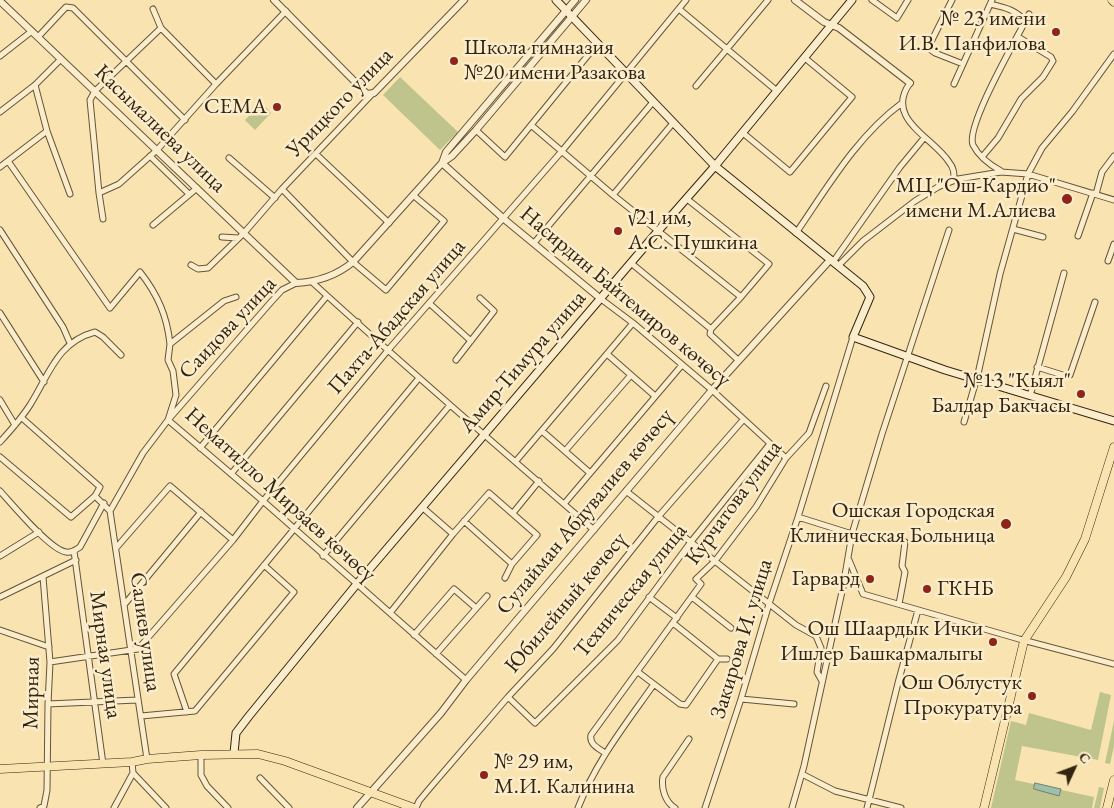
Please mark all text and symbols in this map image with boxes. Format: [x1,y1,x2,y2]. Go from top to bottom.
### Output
place label: № 23 имени И.В. Панфилова [898,6,1046,58]
marker: № 23 имени И.В. Панфилова [1050,26,1062,38]
place label: Школа гимназия №20 имени Разакова [464,35,646,86]
street label: Урицкого улица [281,43,399,163]
marker: Школа гимназия №20 имени Разакова [448,55,460,67]
street label: Касымалиева улица [89,60,231,198]
place label: СЕМА [204,94,267,120]
marker: СЕМА [271,101,283,113]
place label: МЦ "Ош-Кардио" имени М.Алиева [895,173,1056,225]
marker: МЦ "Ош-Кардио" имени М.Алиева [1060,192,1074,206]
street label: Насирдин Байтемиров көчөсү [514,201,736,393]
place label: √21 им, А.С. Пушкина [628,205,758,256]
marker: √21 им, А.С. Пушкина [612,225,624,237]
street label: Пахта-Абадская улица [322,234,472,400]
street label: Саидова улица [174,271,282,385]
street label: Амир-Тимура улица [454,285,592,439]
place label: №13 "Кыял" Балдар Бакчасы [931,368,1071,420]
marker: №13 "Кыял" Балдар Бакчасы [1075,388,1087,400]
street label: Нематилло Мирзаев көчөсү [179,402,381,588]
street label: Сулайман Абдувалиев көчөсү [491,404,679,620]
street label: Курчатова улица [680,436,788,570]
place label: Ошская Городская Клиническая Больница [790,498,995,550]
marker: Ошская Городская Клиническая Больница [999,517,1013,531]
street label: Техническая улица [569,519,693,663]
street label: Юбилейный көчөсү [499,527,633,679]
street label: Закирова И. улица [705,556,779,722]
place label: Гарвард [792,566,860,592]
street label: Салиев улица [124,571,166,693]
marker: Гарвард [864,573,876,585]
place label: ГКНБ [937,576,994,602]
marker: ГКНБ [921,583,933,595]
street label: Мирная улица [83,589,127,721]
place label: Ош Шаардык Ички Ишлер Башкармалыгы [780,616,983,668]
marker: Ош Шаардык Ички Ишлер Башкармалыгы [987,636,999,648]
street label: Мирная [18,656,46,730]
place label: Ош Облустук Прокуратура [901,670,1022,721]
marker: Ош Облустук Прокуратура [1026,690,1038,702]
north arrow [1049,743,1099,793]
text: С [1075,748,1095,768]
place label: № 29 им, М.И. Калинина [494,749,635,800]
marker: № 29 им, М.И. Калинина [478,769,490,781]

